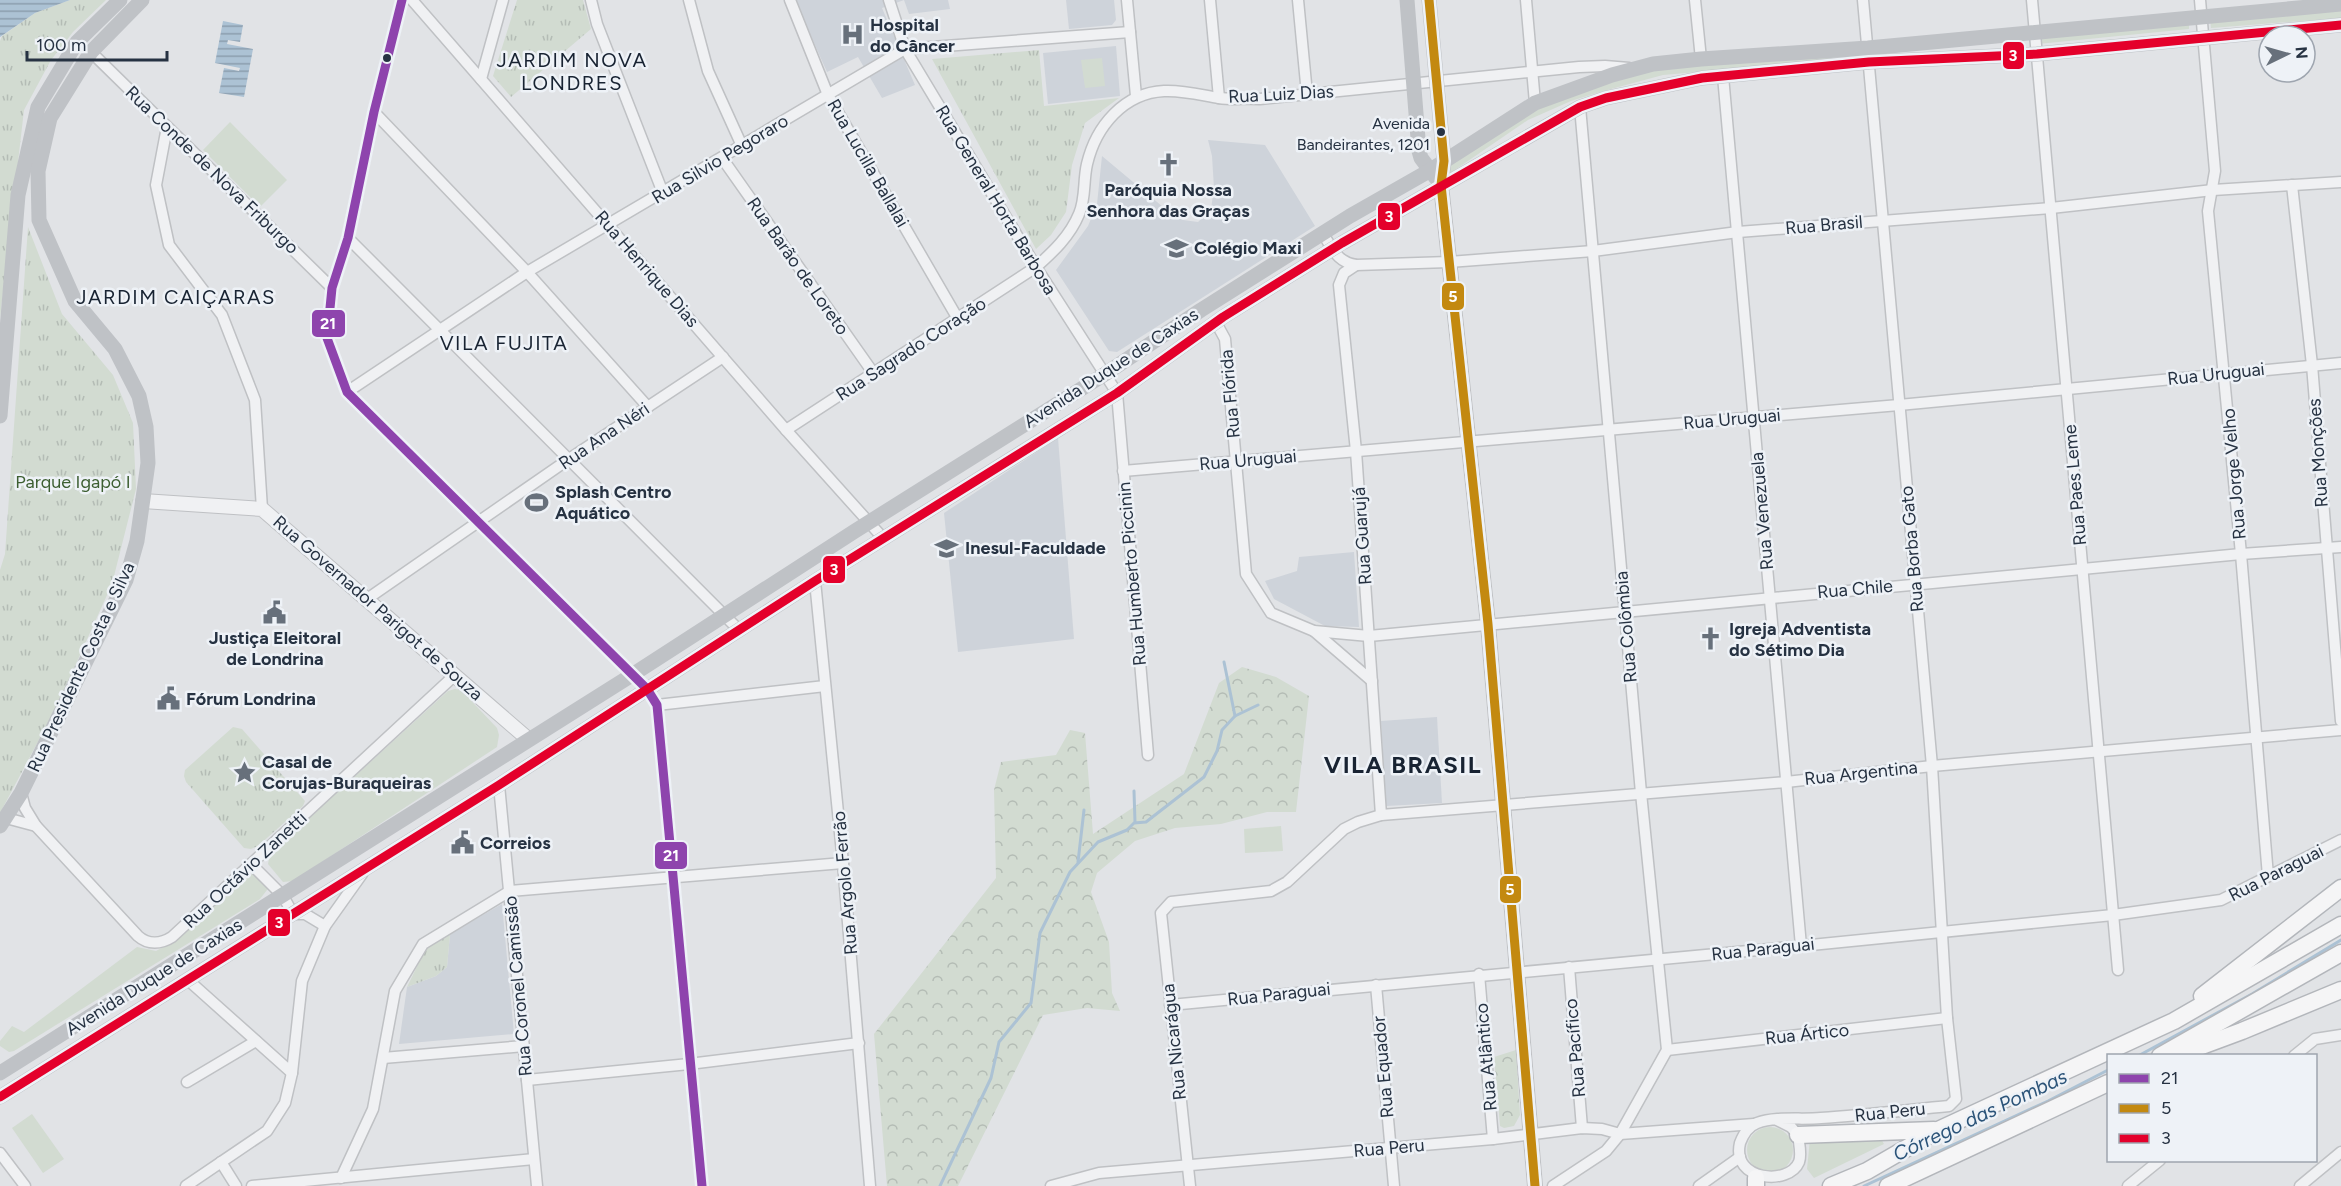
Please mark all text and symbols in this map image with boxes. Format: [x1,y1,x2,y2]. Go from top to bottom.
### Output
place label: Hospital do Câncer [870,14,955,57]
hospital icon: Hospital do Câncer [839,22,865,48]
scale bar [27,24,166,62]
north arrow [2257,24,2317,84]
text: 100 m [36,34,86,56]
line badge: 3 [2002,41,2025,70]
text: 3 [2009,46,2018,65]
text: N [2291,46,2311,60]
district label: JARDIM NOVA LONDRES [496,48,648,95]
unlabelled marker [381,52,393,64]
street label: Rua Luiz Dias [1228,80,1334,108]
street label: Rua Conde de Nova Friburgo [121,81,303,259]
street label: Rua Lucilla Ballalai [822,95,914,231]
street label: Rua General Horta Barbosa [931,101,1061,299]
street label: Rua Silvio Pegoraro [648,110,792,208]
place label: Avenida Bandeirantes, 1201 [1297,114,1430,154]
marker: Avenida Bandeirantes, 1201 [1435,126,1447,138]
church icon: Paróquia Nossa Senhora das Graças [1155,151,1181,177]
place label: Paróquia Nossa Senhora das Graças [1086,179,1250,222]
street label: Rua Barão de Loreto [742,193,854,339]
line badge: 3 [1377,202,1401,231]
street label: Rua Henrique Dias [590,206,704,332]
text: 3 [1385,207,1394,226]
street label: Rua Brasil [1784,211,1864,239]
school or university icon: Colégio Maxi [1163,235,1189,261]
place label: Colégio Maxi [1194,237,1302,259]
line badge: 5 [1441,282,1465,311]
district label: JARDIM CAIÇARAS [76,285,276,309]
text: 5 [1448,287,1458,306]
street label: Rua Sagrado Coração [832,292,990,406]
street label: Avenida Duque de Caxias [1020,303,1202,433]
line badge: 21 [311,309,346,338]
text: 21 [320,314,336,333]
district label: VILA FUJITA [440,331,568,355]
street label: Rua Flórida [1215,349,1245,439]
street label: Rua Uruguai [2166,358,2266,390]
street label: Rua Ana Néri [554,398,654,474]
street label: Rua Monções [2303,398,2333,508]
street label: Rua Uruguai [1682,404,1782,434]
street label: Rua Jorge Velho [2217,407,2251,541]
street label: Rua Paes Leme [2059,423,2091,546]
street label: Rua Uruguai [1198,445,1298,475]
street label: Rua Venezuela [1746,451,1778,571]
park label: Parque Igapó I [15,471,131,493]
place label: Splash Centro Aquático [555,481,671,524]
street label: Rua Humberto Piccinin [1113,481,1151,667]
street label: Rua Borba Gato [1896,485,1928,613]
street label: Rua Guarujá [1348,486,1376,586]
sports icon: Splash Centro Aquático [524,489,550,515]
street label: Rua Governador Parigot de Souza [269,511,487,705]
school or university icon: Inesul-Faculdade [934,535,960,561]
place label: Inesul-Faculdade [965,537,1106,559]
line badge: 3 [822,555,846,584]
street label: Rua Presidente Costa e Silva [23,558,139,776]
text: 3 [830,560,839,579]
street label: Rua Colômbia [1610,570,1642,684]
street label: Rua Chile [1816,575,1894,603]
public building icon: Justiça Eleitoral de Londrina [262,599,288,625]
place label: Igreja Adventista do Sétimo Dia [1729,618,1871,661]
church icon: Igreja Adventista do Sétimo Dia [1698,626,1724,652]
place label: Justiça Eleitoral de Londrina [209,627,341,670]
public building icon: Fórum Londrina [155,686,181,712]
place label: Fórum Londrina [186,688,316,710]
district label: VILA BRASIL [1324,750,1482,779]
place label: Casal de Corujas-Buraqueiras [262,751,432,794]
street label: Rua Argentina [1803,756,1919,790]
place icon: Casal de Corujas-Buraqueiras [231,759,257,785]
street label: Rua Octávio Zanetti [179,807,311,933]
street label: Rua Argolo Ferrão [828,810,862,956]
public building icon: Correios [449,830,475,856]
place label: Correios [480,832,551,854]
street label: Rua Paraguai [2225,840,2327,906]
line badge: 21 [654,841,688,870]
text: 21 [663,846,679,865]
line badge: 5 [1499,875,1522,904]
text: 5 [1505,880,1515,899]
street label: Rua Coronel Camissão [499,895,537,1077]
line badge: 3 [267,908,291,937]
text: 3 [275,913,284,932]
street label: Avenida Duque de Caxias [62,914,246,1040]
street label: Rua Paraguai [1710,933,1816,965]
street label: Rua Paraguai [1226,978,1332,1010]
street label: Rua Nicarágua [1157,983,1191,1101]
street label: Rua Pacífico [1560,998,1590,1098]
street label: Rua Atlântico [1470,1002,1502,1112]
street label: Rua Equador [1368,1015,1398,1119]
street label: Rua Ártico [1764,1019,1850,1049]
legend [2107,1054,2317,1162]
water label: Córrego das Pombas [1889,1064,2072,1166]
text: 21 [2161,1067,2179,1089]
street label: Rua Peru [1853,1097,1927,1127]
text: 5 [2161,1097,2171,1119]
text: 3 [2161,1127,2171,1149]
street label: Rua Peru [1353,1134,1425,1162]

